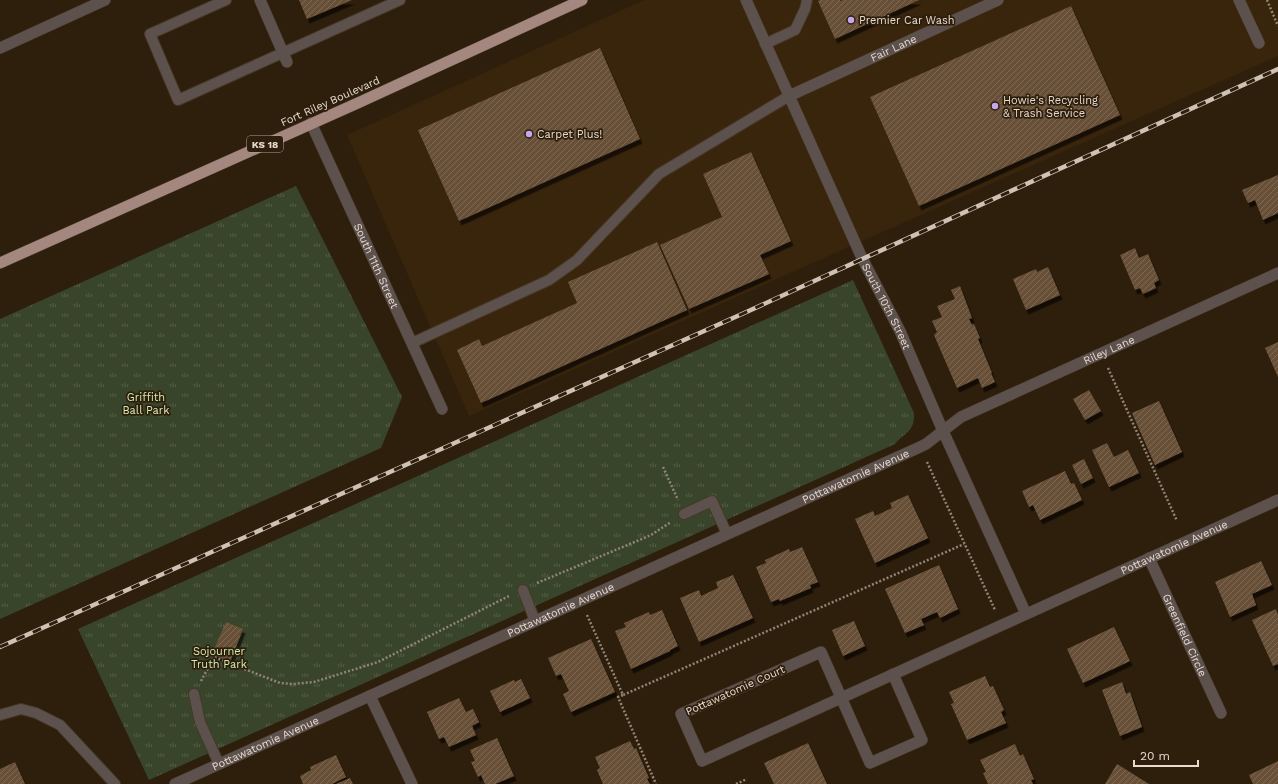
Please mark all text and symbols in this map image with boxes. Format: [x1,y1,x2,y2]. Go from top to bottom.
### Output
place label: Premier Car Wash [859,14,955,27]
marker: Premier Car Wash [846,15,856,25]
street label: Fair Lane [869,32,919,65]
street label: Fort Riley Boulevard [279,74,382,129]
place label: Howie's Recycling & Trash Service [1003,94,1098,120]
marker: Howie's Recycling & Trash Service [990,101,1000,111]
place label: Carpet Plus! [537,128,602,141]
marker: Carpet Plus! [524,129,534,139]
road number: KS 18 [247,136,283,152]
street label: South 11th Street [351,221,401,311]
street label: South 10th Street [859,261,913,352]
street label: Riley Lane [1081,333,1137,368]
park label: Griffith Ball Park [122,391,170,417]
street label: Pottawatomie Avenue [800,447,911,506]
street label: Pottawatomie Avenue [1119,518,1230,577]
street label: Pottawatomie Avenue [505,580,616,640]
street label: Greenfield Circle [1159,592,1209,679]
park label: Sojourner Truth Park [191,645,247,671]
street label: Pottawatomie Court [684,663,787,718]
street label: Pottawatomie Avenue [210,714,321,774]
scale bar [1134,742,1198,768]
text: 20 m [1140,749,1170,763]

